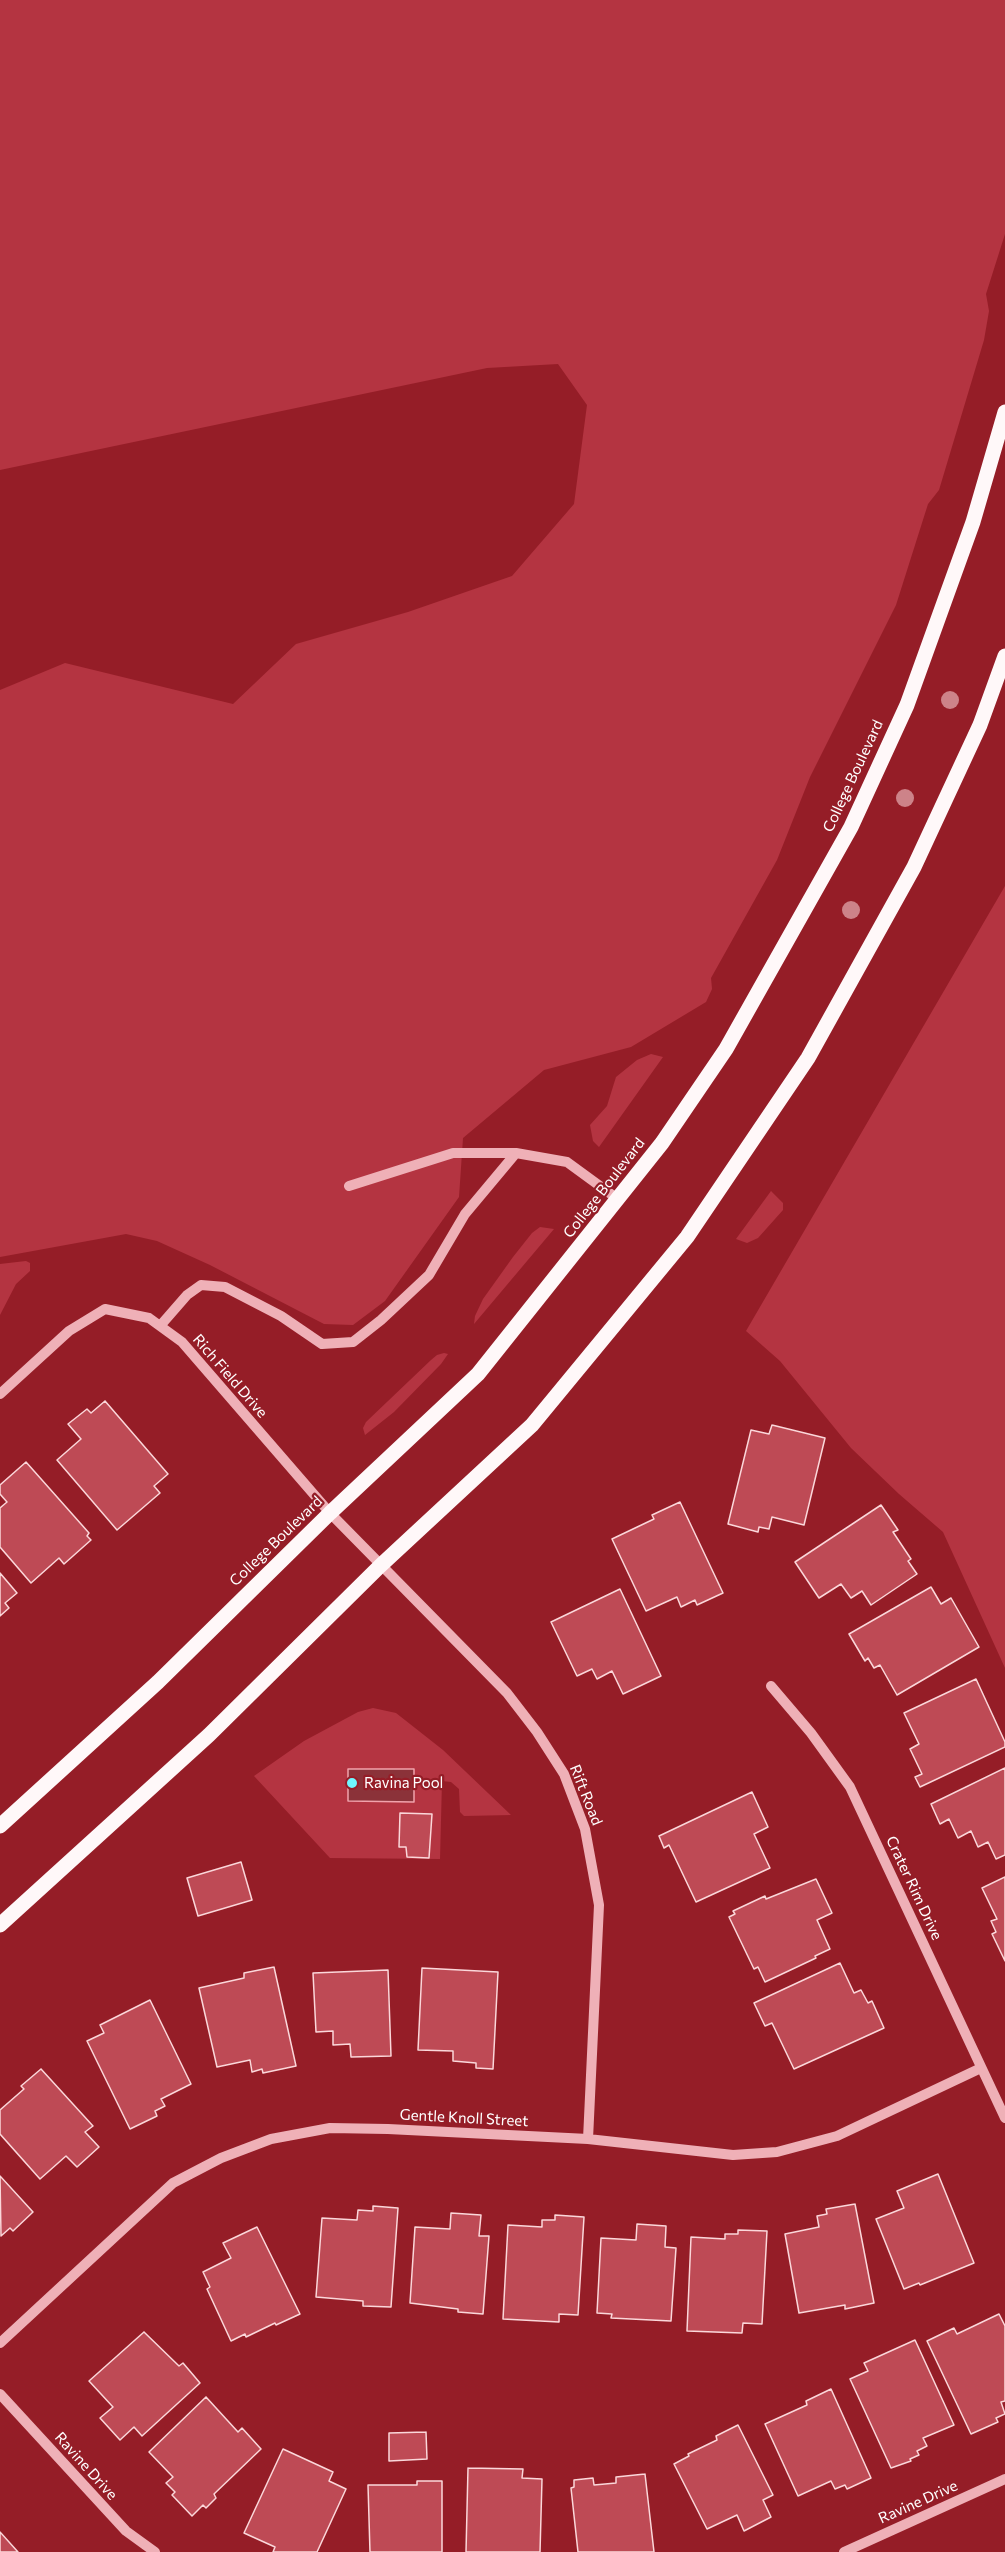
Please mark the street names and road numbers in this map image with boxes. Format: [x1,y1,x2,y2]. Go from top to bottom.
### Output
street label: College Boulevard [819,717,887,835]
street label: College Boulevard [559,1134,649,1242]
street label: Rich Field Drive [189,1331,271,1421]
street label: College Boulevard [226,1492,326,1590]
street label: Rift Road [566,1762,606,1828]
street label: Crater Rim Drive [882,1833,946,1943]
street label: Gentle Knoll Street [399,2106,529,2130]
street label: Ravine Drive [51,2428,121,2504]
street label: Ravine Drive [876,2477,960,2527]

